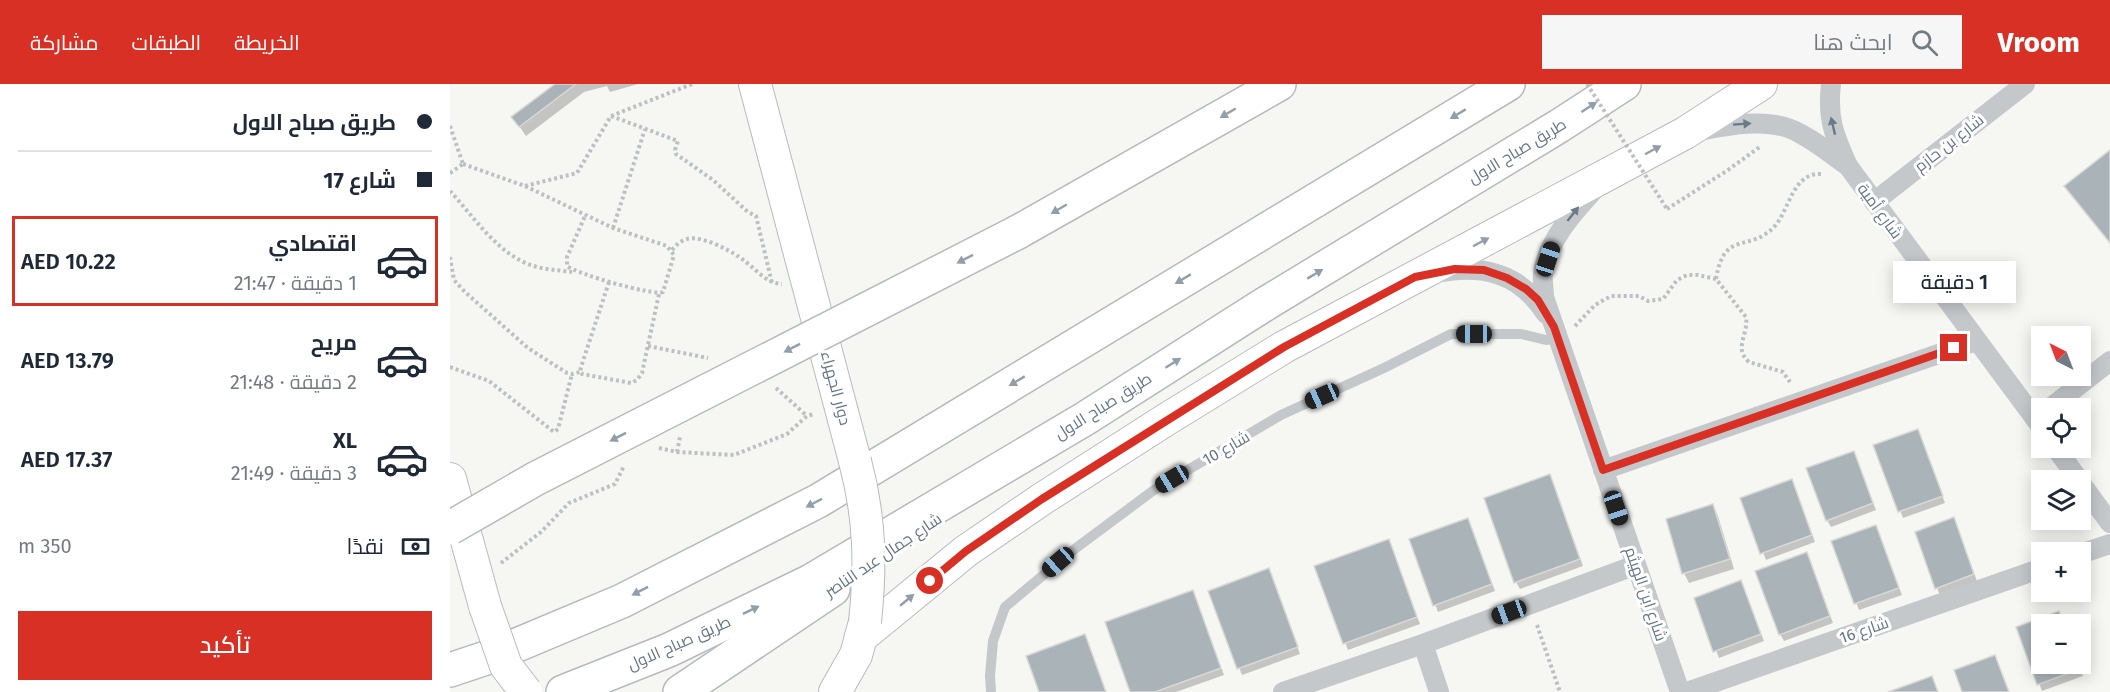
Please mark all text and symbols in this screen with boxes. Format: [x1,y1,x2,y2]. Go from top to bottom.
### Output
search box [1542,15,1962,69]
icon: search [1908,26,1941,59]
text: Vroom [1998,26,2080,59]
text: ابحث هنا [1813,29,1893,56]
text: مشاركة [30,30,99,56]
text: الطبقات [132,30,201,56]
text: الخريطة [234,30,300,56]
one-way arrow [1581,101,1597,112]
one-way arrow [1219,108,1236,118]
text: طريق صباح الاول [233,109,396,136]
one-way arrow [1449,109,1466,119]
street label: شارع بن حازم [1911,110,1989,178]
street label: طريق صباح الاول [1465,114,1570,189]
one-way arrow [1827,117,1837,135]
one-way arrow [1733,120,1752,129]
one-way arrow [1645,145,1662,155]
text: شارع 17 [323,167,396,194]
street label: شارع أمية [1852,180,1906,244]
one-way arrow [1050,204,1067,214]
one-way arrow [1566,207,1578,222]
text: اقتصادي [268,230,357,257]
icon: car [375,234,429,288]
one-way arrow [1472,237,1489,247]
car [1534,239,1562,279]
text: AED 10.22 [21,248,116,275]
one-way arrow [957,254,974,264]
callout: 1 دقيقة [1892,261,2015,303]
one-way arrow [1307,269,1324,279]
text: 1 دقيقة [1921,270,1988,294]
text: 1 دقيقة · 21:47 [234,271,357,295]
one-way arrow [1175,274,1191,285]
car [1456,325,1492,343]
north arrow [2031,326,2091,386]
map controls [2031,326,2091,674]
text: مريح [311,329,357,356]
icon: car [375,333,429,387]
route end [1940,334,1967,361]
one-way arrow [783,343,800,353]
text: AED 13.79 [21,347,114,374]
street label: دوار الجهراء [816,349,855,427]
one-way arrow [1165,358,1181,369]
street label: طريق صباح الاول [1051,369,1156,445]
text: 2 دقيقة · 21:48 [230,370,357,394]
one-way arrow [1009,375,1025,386]
car [1302,380,1342,412]
button: locate [2031,398,2091,458]
text: XL [333,427,357,454]
street label: شارع 10 [1199,427,1254,471]
icon: car [375,432,429,486]
one-way arrow [610,432,627,441]
text: AED 17.37 [21,446,112,473]
text: 3 دقيقة · 21:49 [231,461,357,485]
car [1152,462,1192,496]
button: layers [2031,470,2091,530]
car [1602,488,1630,528]
one-way arrow [805,498,822,508]
street label: شارع جمال عبد الناصر [820,509,946,603]
icon: cash [399,530,432,563]
text: نقدًا [346,533,384,560]
text: 350 m [18,534,72,558]
button: + [2031,542,2091,602]
car [1039,543,1077,581]
street label: شارع ابن الهيثم [1619,544,1671,644]
route start [916,567,943,594]
one-way arrow [631,586,649,596]
one-way arrow [899,594,915,607]
car [1489,597,1529,627]
one-way arrow [743,605,760,615]
button: تأكيد [18,611,432,680]
street label: طريق صباح الاول [624,612,734,676]
street label: شارع 16 [1837,613,1892,649]
button: − [2031,614,2091,674]

